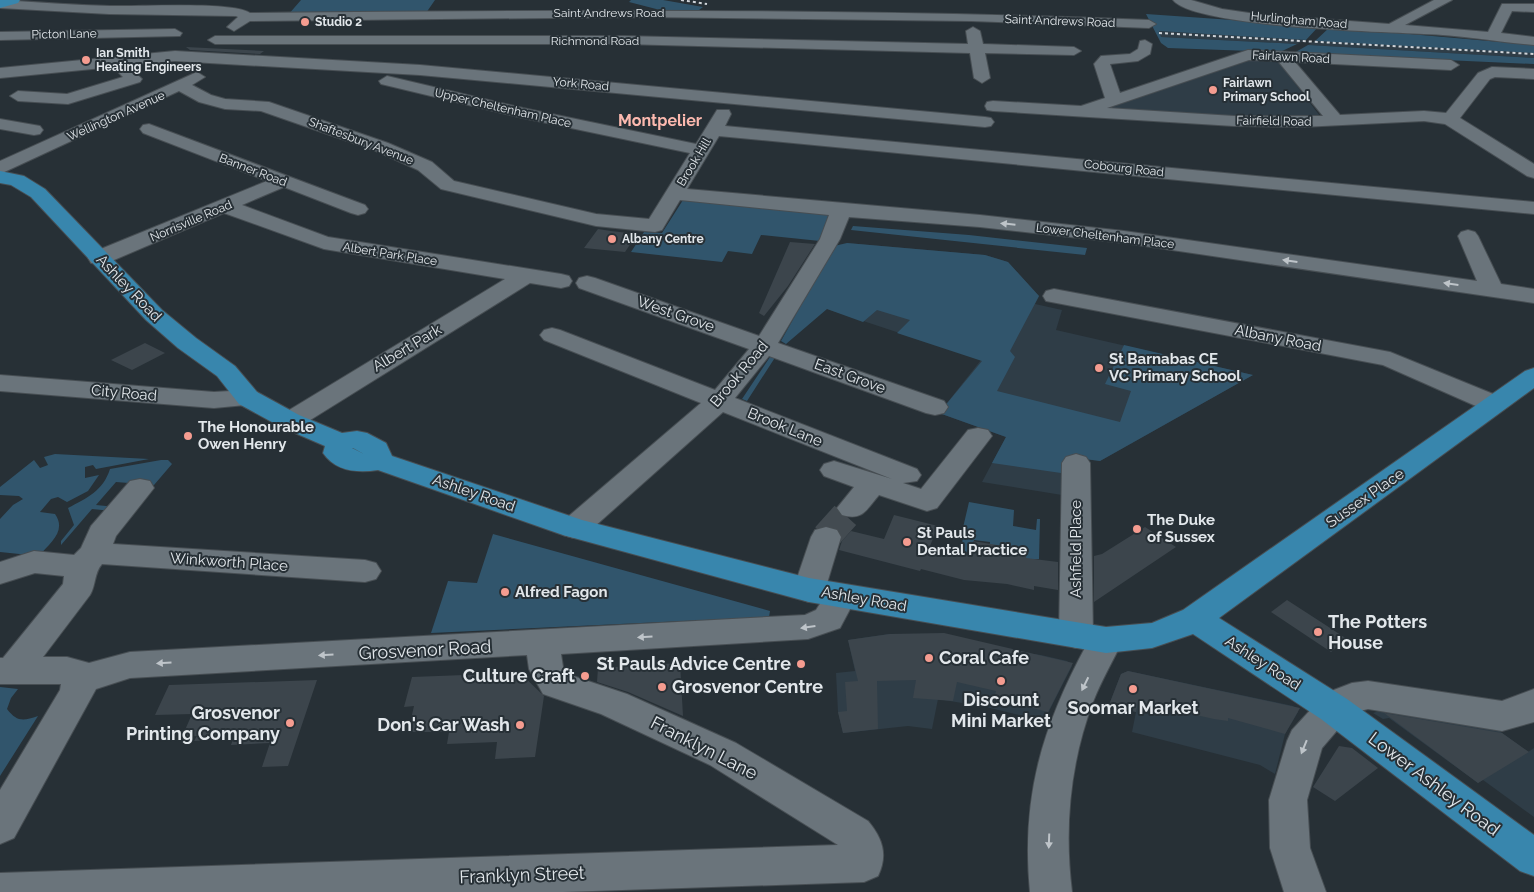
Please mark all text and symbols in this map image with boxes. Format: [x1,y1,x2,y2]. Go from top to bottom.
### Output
street label: Saint Andrews Road [554,6,664,20]
street label: Hurlingham Road [1250,9,1348,31]
street label: Saint Andrews Road [1004,12,1116,30]
place label: Studio 2 [315,15,362,29]
marker: Studio 2 [299,16,311,28]
street label: Picton Lane [31,26,97,42]
street label: Richmond Road [551,34,639,48]
place label: Ian Smith Heating Engineers [96,46,202,74]
street label: Fairlawn Road [1252,48,1330,66]
marker: Ian Smith Heating Engineers [80,54,92,66]
street label: York Road [552,75,610,93]
place label: Fairlawn Primary School [1223,76,1310,104]
marker: Fairlawn Primary School [1207,84,1219,96]
street label: Upper Cheltenham Place [433,85,573,131]
street label: Wellington Avenue [65,88,167,144]
district label: Montpelier [618,111,702,130]
street label: Fairfield Road [1236,113,1312,129]
street label: Shaftesbury Avenue [307,115,415,167]
street label: Brook Hill [674,135,714,189]
street label: Banner Road [217,151,289,189]
street label: Cobourg Road [1083,157,1165,179]
street label: Norrisville Road [148,197,234,245]
one-way arrow [999,220,1015,228]
street label: Lower Cheltenham Place [1035,221,1175,251]
place label: Albany Centre [622,232,704,246]
marker: Albany Centre [606,233,618,245]
street label: Albert Park Place [342,240,438,268]
street label: Ashley Road [93,251,165,325]
one-way arrow [1282,257,1298,265]
one-way arrow [1443,280,1459,288]
street label: West Grove [635,292,717,336]
street label: Albert Park [369,320,445,376]
street label: Albany Road [1233,321,1323,355]
street label: Brook Road [706,337,772,411]
place label: St Barnabas CE VC Primary School [1109,350,1241,385]
street label: East Grove [812,355,888,397]
marker: St Barnabas CE VC Primary School [1093,362,1105,374]
street label: City Road [90,381,158,405]
street label: Brook Lane [745,404,825,450]
place label: The Honourable Owen Henry [198,418,314,453]
marker: The Honourable Owen Henry [182,430,194,442]
street label: Sussex Place [1323,464,1408,531]
street label: Ashley Road [430,470,518,516]
street label: Ashfield Place [1067,500,1085,598]
place label: The Duke of Sussex [1147,511,1215,546]
marker: The Duke of Sussex [1131,523,1143,535]
place label: St Pauls Dental Practice [917,524,1027,559]
marker: St Pauls Dental Practice [901,536,913,548]
street label: Winkworth Place [170,549,289,575]
place label: Alfred Fagon [515,583,607,601]
street label: Ashley Road [820,583,908,615]
marker: Alfred Fagon [499,586,511,598]
place label: The Potters House [1328,611,1427,653]
one-way arrow [799,623,815,631]
marker: The Potters House [1312,626,1324,638]
street label: Ashley Road [1222,632,1304,694]
one-way arrow [637,633,653,641]
street label: Grosvenor Road [358,636,492,663]
place label: Coral Cafe [939,647,1029,668]
one-way arrow [318,652,334,660]
marker: Coral Cafe [923,652,935,664]
place label: St Pauls Advice Centre [597,653,791,674]
marker: St Pauls Advice Centre [795,658,807,670]
one-way arrow [155,660,171,668]
place label: Culture Craft [463,665,575,686]
marker: Culture Craft [579,670,591,682]
marker: Discount Mini Market [995,675,1007,687]
place label: Grosvenor Centre [672,676,823,697]
one-way arrow [1080,677,1088,691]
marker: Grosvenor Centre [656,681,668,693]
marker: Soomar Market [1127,683,1139,695]
place label: Discount Mini Market [951,689,1051,731]
place label: Soomar Market [1068,697,1198,718]
place label: Grosvenor Printing Company [126,702,280,744]
street label: Franklyn Lane [647,712,761,784]
place label: Don's Car Wash [377,714,510,735]
marker: Grosvenor Printing Company [284,717,296,729]
marker: Don's Car Wash [514,719,526,731]
street label: Lower Ashley Road [1365,727,1504,840]
one-way arrow [1300,740,1308,754]
one-way arrow [1044,833,1052,849]
street label: Franklyn Street [459,862,585,887]

